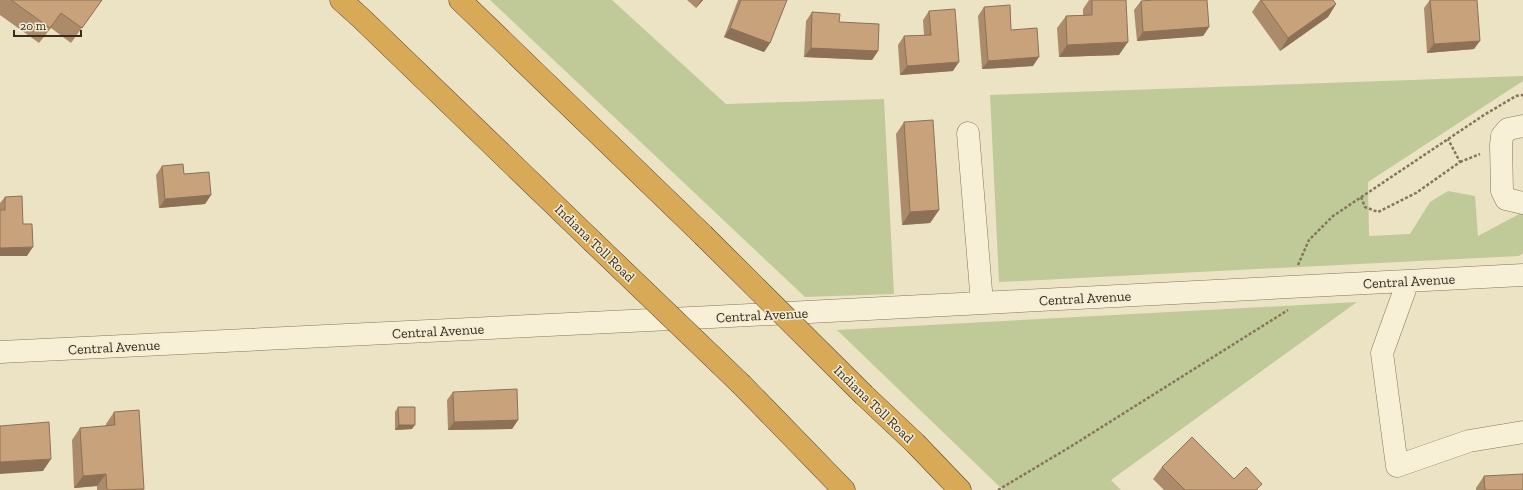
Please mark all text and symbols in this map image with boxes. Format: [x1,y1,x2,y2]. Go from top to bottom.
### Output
scale bar [14,12,81,38]
text: 20 m [20,19,47,33]
street label: Indiana Toll Road [551,201,638,286]
street label: Central Avenue [1362,271,1456,292]
street label: Central Avenue [1038,288,1132,309]
street label: Central Avenue [715,305,809,326]
street label: Central Avenue [391,321,485,342]
street label: Central Avenue [67,337,161,358]
street label: Indiana Toll Road [830,362,917,447]

